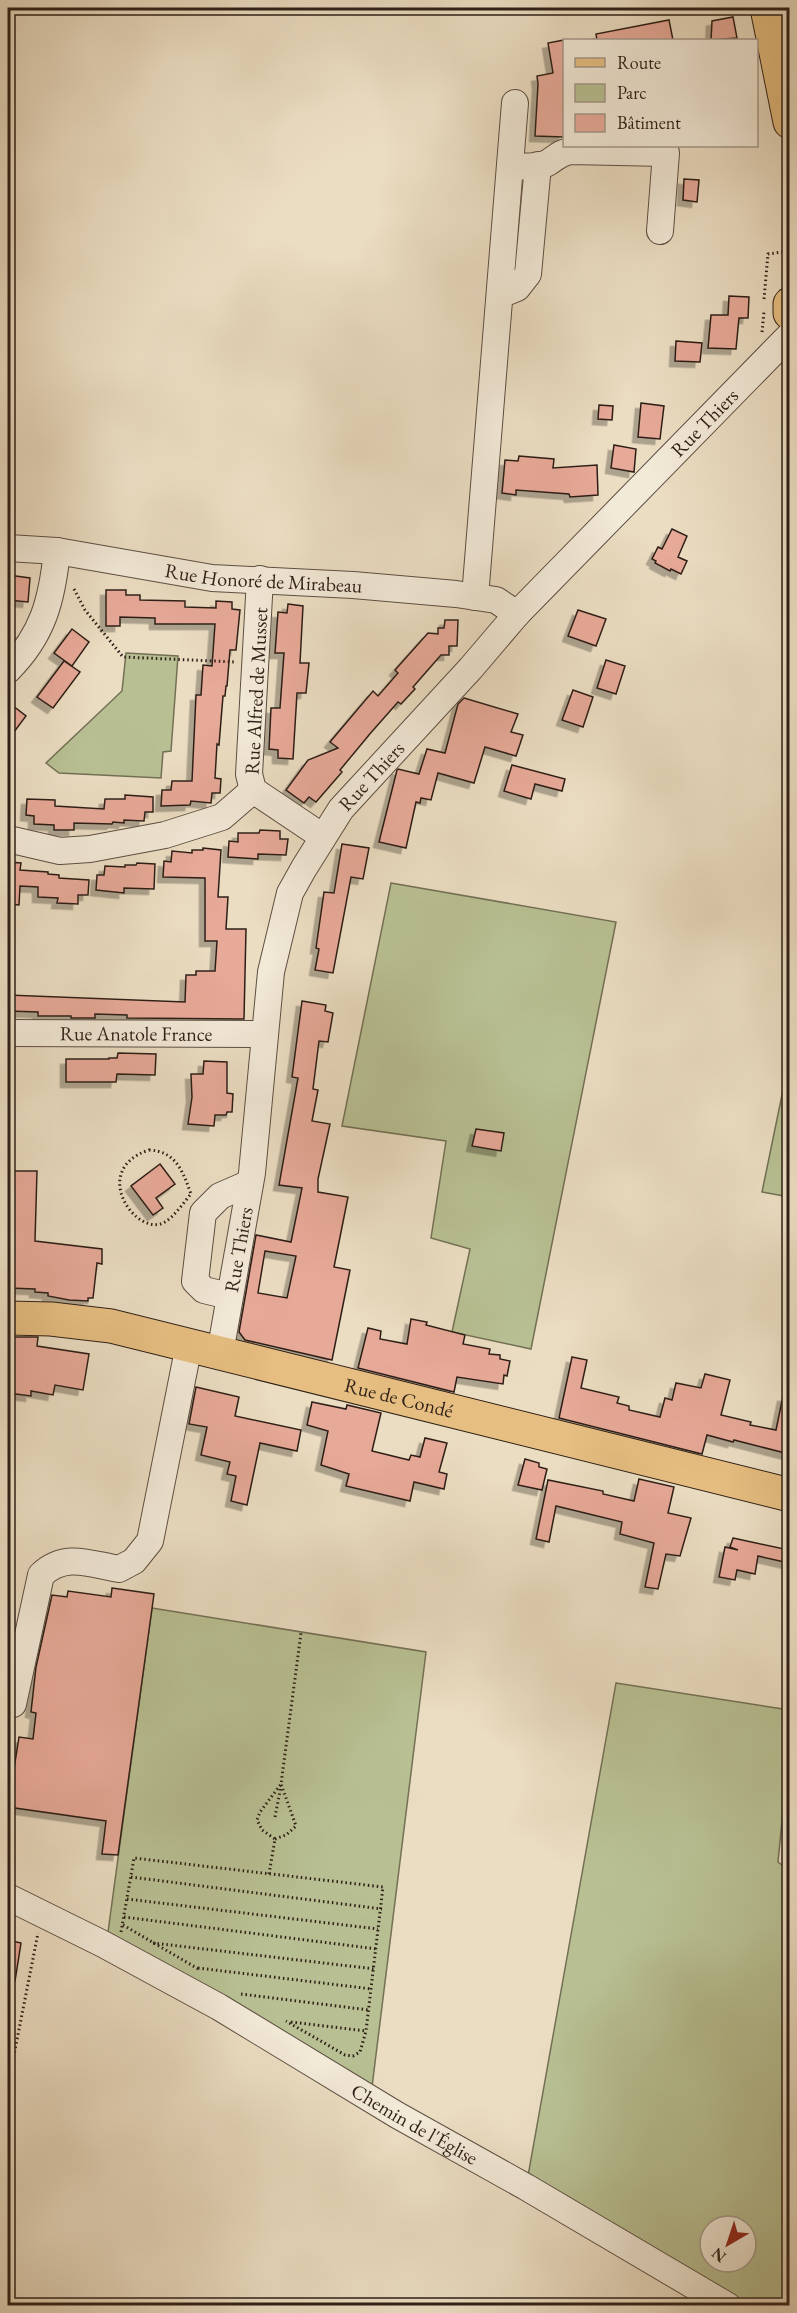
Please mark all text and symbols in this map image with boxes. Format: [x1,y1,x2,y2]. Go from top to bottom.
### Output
legend [563,39,758,147]
text: Route [617,51,661,74]
text: Parc [617,81,647,104]
text: Bâtiment [617,111,681,134]
street label: Rue Thiers [665,383,744,462]
street label: Rue Honoré de Mirabeau [163,557,364,599]
street label: Rue Alfred de Musset [239,606,273,775]
street label: Rue Thiers [333,736,410,817]
street label: Rue Anatole France [60,1020,213,1047]
street label: Rue Thiers [218,1205,259,1294]
street label: Rue de Condé [342,1372,456,1424]
street label: Chemin de l'Église [346,2077,483,2171]
north arrow [698,2214,758,2274]
text: N [707,2243,731,2268]

